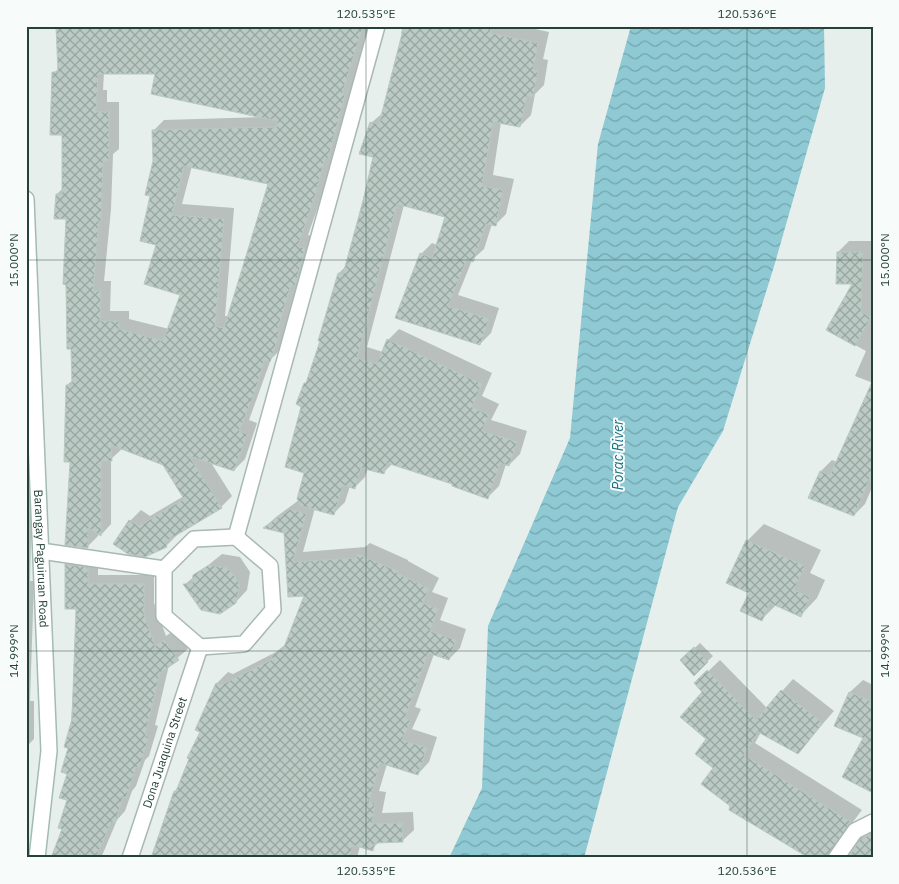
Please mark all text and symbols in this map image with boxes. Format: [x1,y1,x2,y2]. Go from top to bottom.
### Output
text: 120.535°E [336,6,396,21]
text: 120.536°E [717,6,777,21]
text: 15.000°N [6,233,21,287]
text: 15.000°N [877,233,892,287]
water label: Porac River [609,419,627,490]
street label: Barangay Paguiruan Road [31,489,52,628]
text: 14.999°N [6,624,21,678]
text: 14.999°N [877,624,892,678]
street label: Dona Juaquina Street [139,695,190,810]
text: 120.535°E [336,863,396,878]
text: 120.536°E [717,863,777,878]

